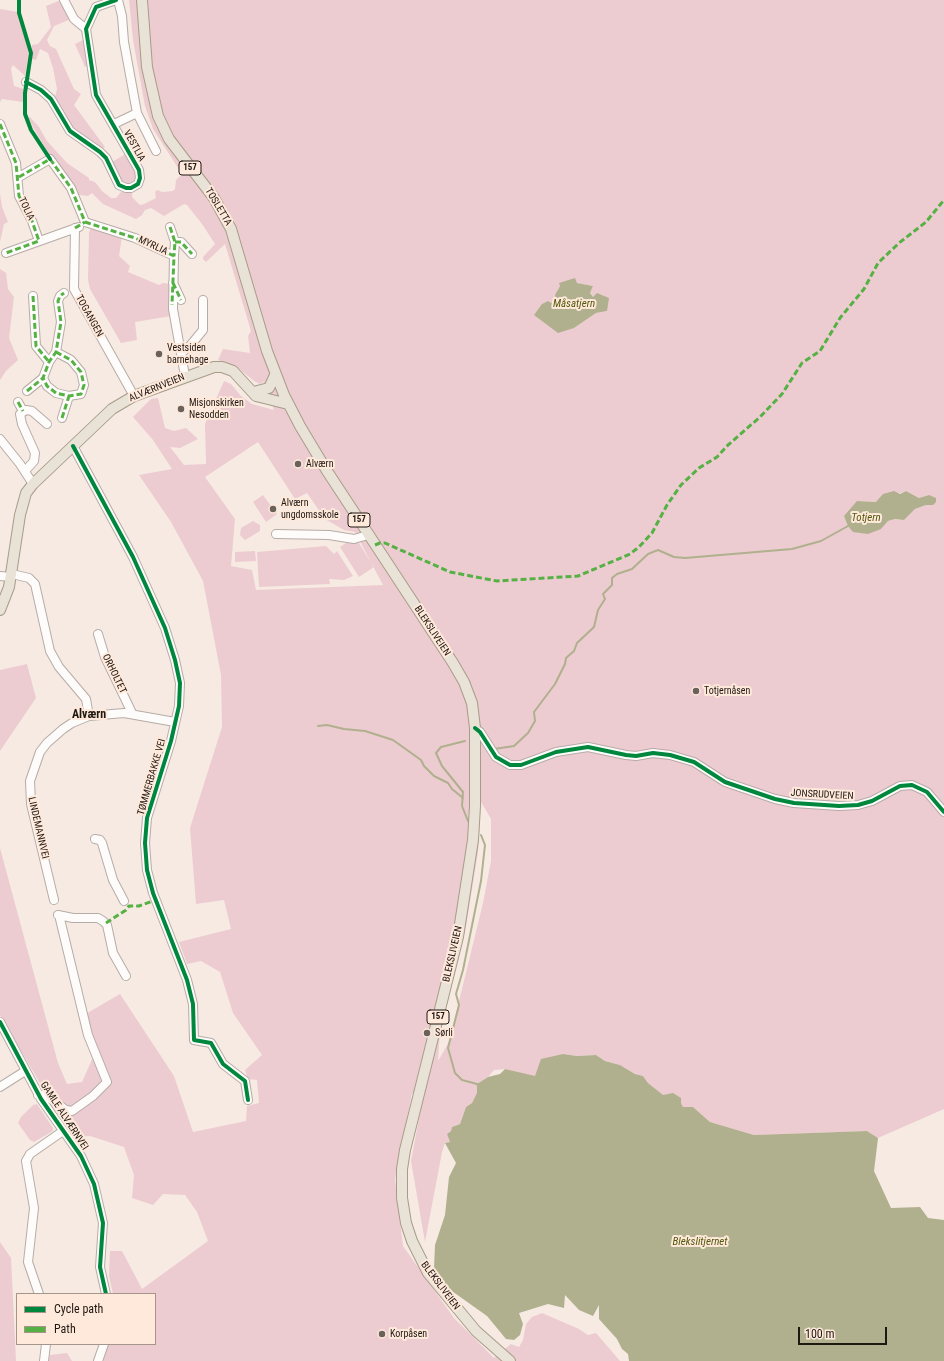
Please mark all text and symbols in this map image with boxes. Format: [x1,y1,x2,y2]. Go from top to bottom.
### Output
street label: VESTLIA [120,128,148,164]
road number: 157 [179,161,201,175]
street label: TOSLETTA [202,186,234,228]
street label: TOLIA [15,196,37,222]
street label: MYRLIA [136,234,170,258]
street label: TOGANGEN [73,293,105,339]
water label: Måsatjern [553,297,595,311]
place label: Vestsiden barnehage [167,342,209,366]
marker: Vestsiden barnehage [154,349,164,359]
street label: ALVÆRNVEIEN [127,371,187,405]
place label: Misjonskirken Nesodden [189,397,244,420]
marker: Misjonskirken Nesodden [176,404,186,414]
place label: Alværn [306,458,334,470]
marker: Alværn [293,459,303,469]
place label: Alværn ungdomsskole [281,497,339,520]
marker: Alværn ungdomsskole [268,504,278,514]
water label: Totjern [851,511,881,525]
road number: 157 [348,513,370,527]
street label: BLEKSLIVEIEN [411,604,453,658]
street label: ORHOLTET [99,652,129,696]
place label: Totjernåsen [704,685,750,697]
marker: Totjernåsen [691,686,701,696]
district label: Alværn [72,708,106,722]
street label: TØMMERBAKKE VEI [135,737,169,817]
street label: JONSRUDVEIEN [790,787,854,803]
street label: LINDEMANNVEI [25,796,51,860]
street label: BLEKSLIVEIEN [441,925,465,983]
road number: 157 [427,1010,449,1024]
place label: Sørli [435,1027,453,1039]
marker: Sørli [422,1028,432,1038]
street label: GAMLE ALVÆRNVEI [37,1080,91,1152]
water label: Blekslitjernet [673,1235,727,1249]
street label: BLEKSLIVEIEN [418,1259,462,1313]
legend [16,1293,156,1345]
text: Cycle path [54,1302,103,1316]
scale bar [800,1319,889,1345]
text: Path [54,1322,76,1336]
text: 100 m [805,1327,835,1341]
place label: Korpåsen [390,1328,427,1340]
marker: Korpåsen [377,1329,387,1339]

